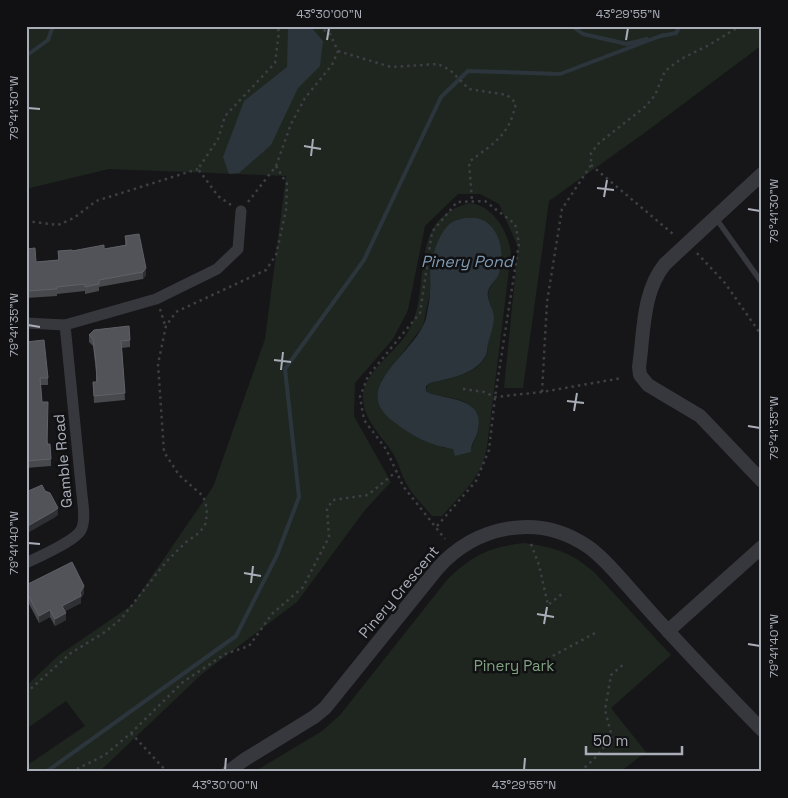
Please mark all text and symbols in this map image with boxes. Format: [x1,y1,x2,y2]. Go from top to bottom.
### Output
text: 43°30'00"N [296,6,362,22]
text: 43°29'55"N [596,6,660,22]
text: 79°41'30"W [6,75,22,140]
text: 79°41'30"W [766,178,782,243]
water label: Pinery Pond [421,251,515,272]
text: 79°41'35"W [6,293,22,357]
text: 79°41'35"W [766,396,782,460]
street label: Gamble Road [49,413,76,509]
text: 79°41'40"W [6,510,22,575]
street label: Pinery Crescent [354,541,443,642]
text: 79°41'40"W [766,613,782,678]
park label: Pinery Park [474,656,554,675]
scale bar [586,723,682,755]
text: 50 m [593,731,628,750]
text: 43°30'00"N [192,777,258,793]
text: 43°29'55"N [492,777,556,793]

